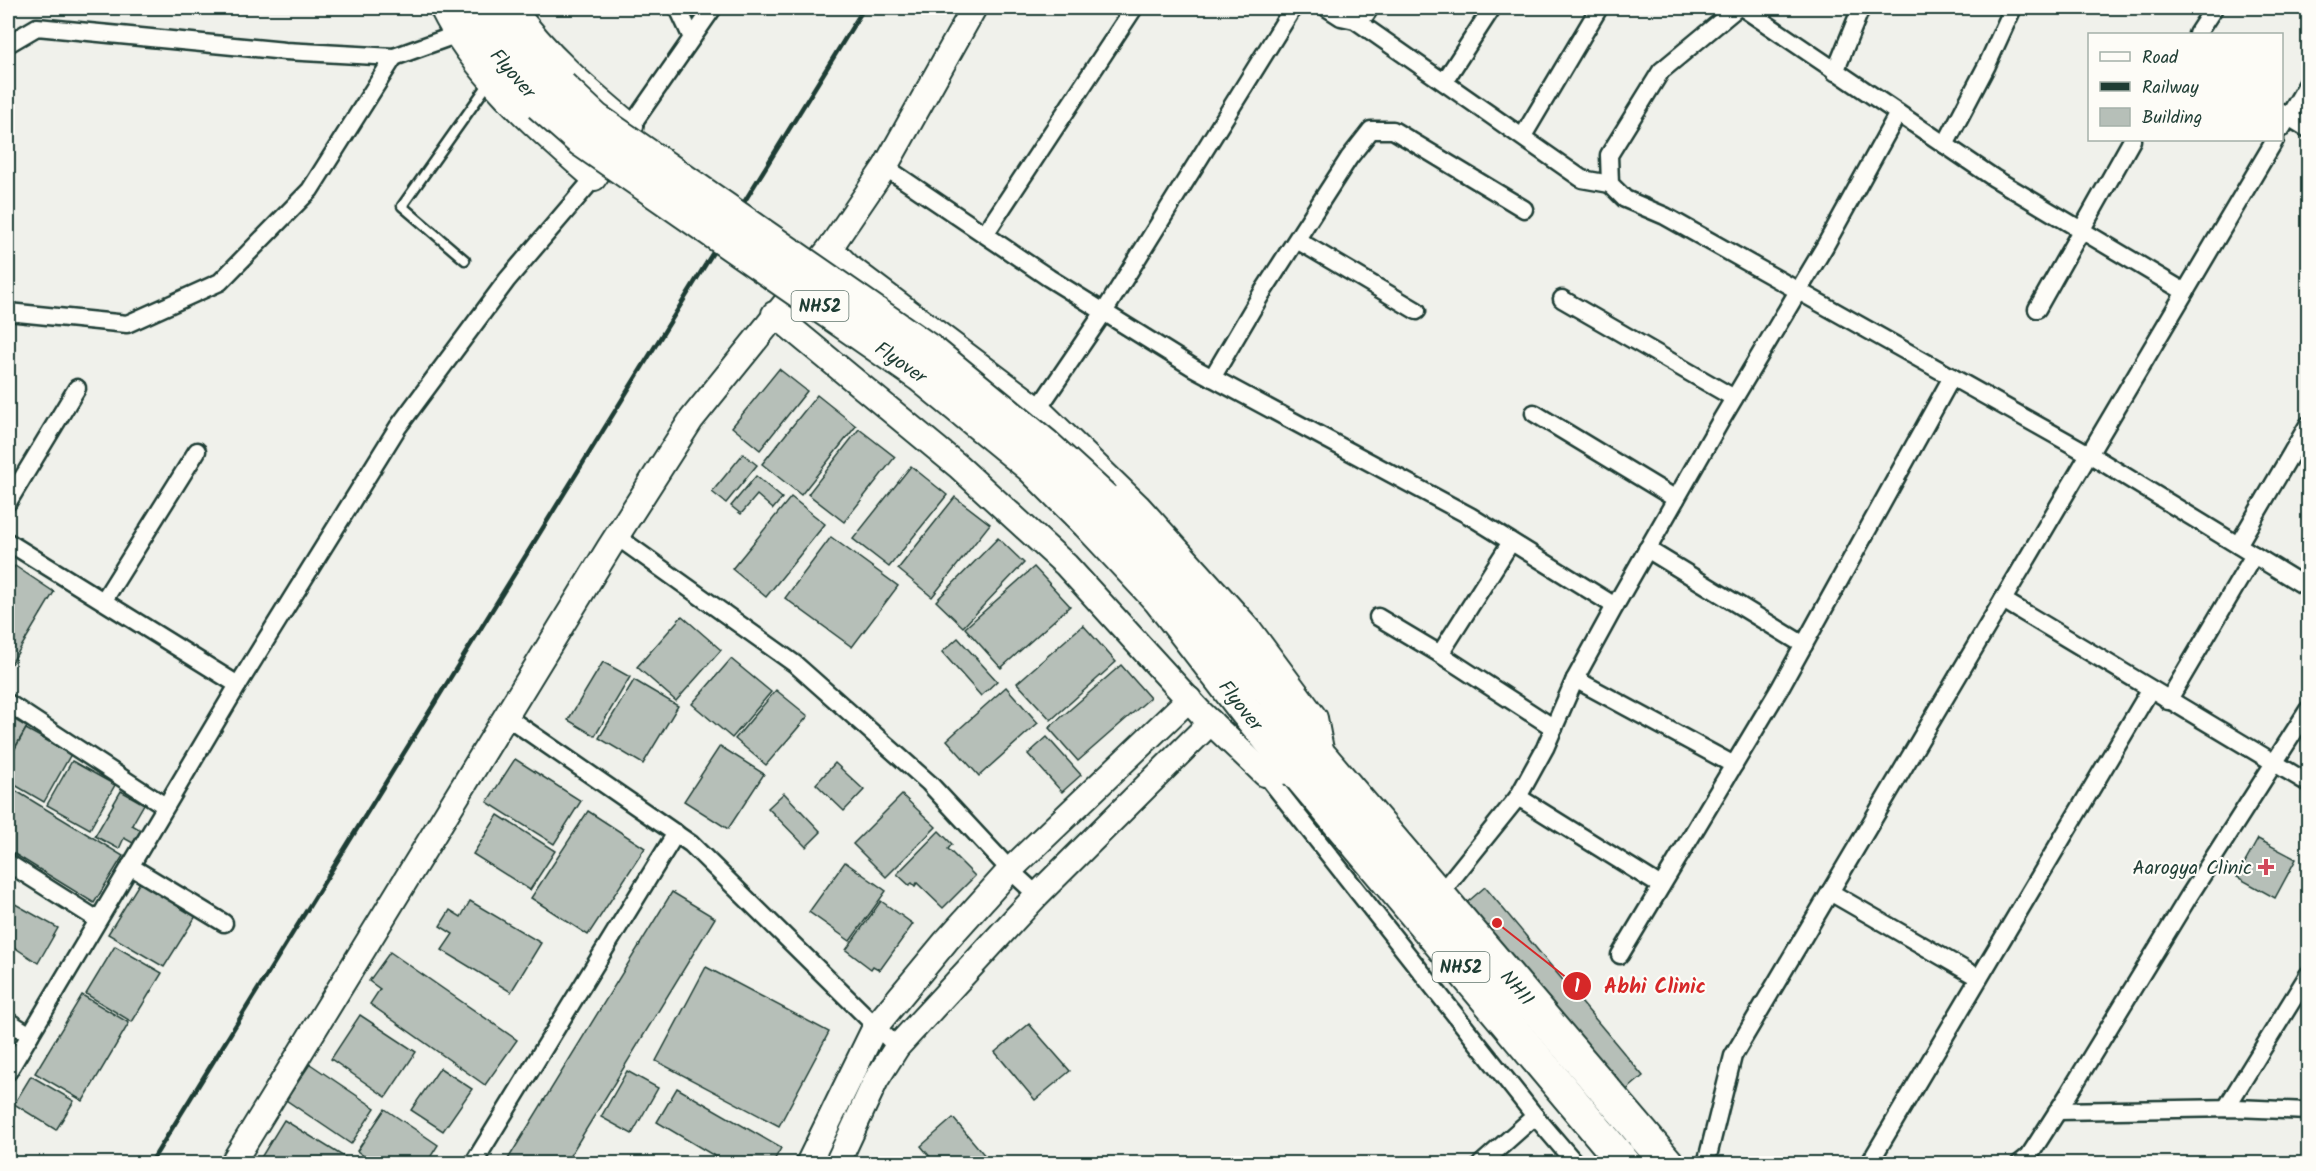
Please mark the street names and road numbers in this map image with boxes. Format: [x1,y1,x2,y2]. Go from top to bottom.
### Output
street label: Flyover [481,42,544,108]
road number: NH52 [792,291,848,321]
street label: Flyover [867,334,934,394]
street label: Flyover [1209,674,1271,740]
road number: NH52 [1432,952,1490,982]
street label: NH11 [1491,963,1541,1014]

